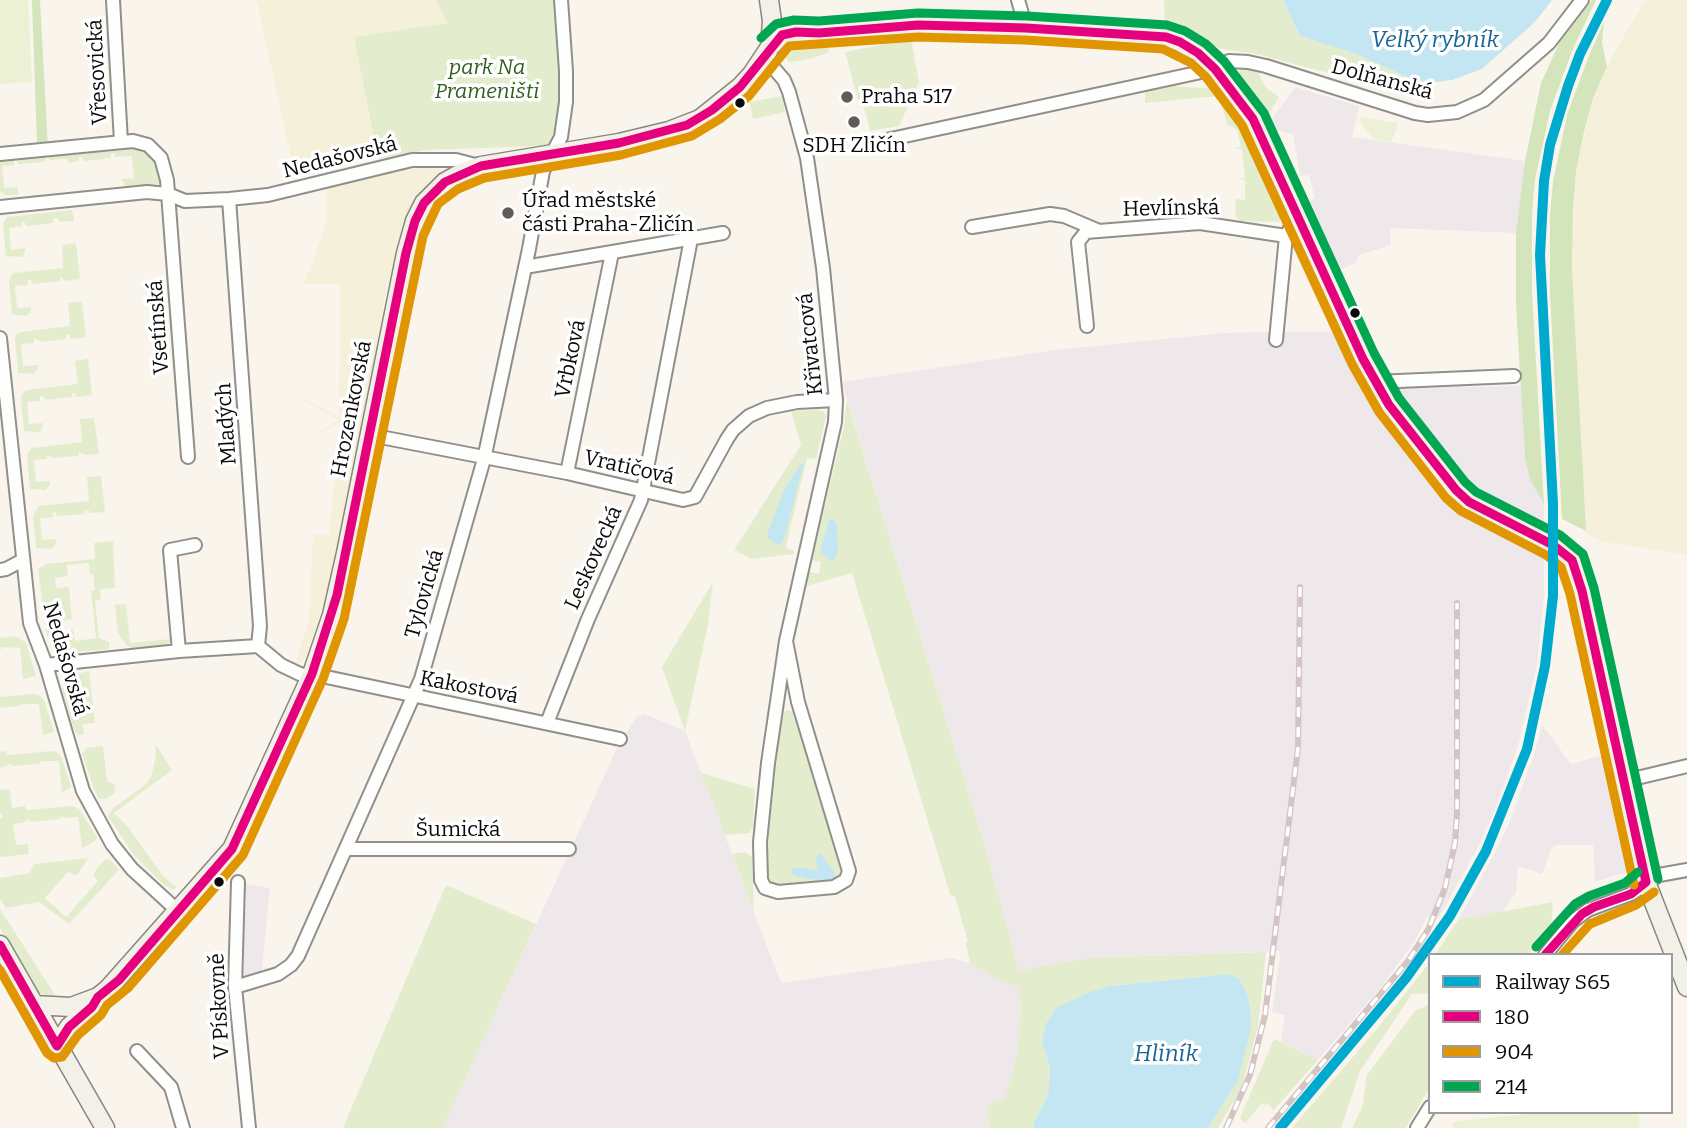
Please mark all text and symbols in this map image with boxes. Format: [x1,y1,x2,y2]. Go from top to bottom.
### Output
street label: Vřesovická [83,18,113,126]
water label: Velký rybník [1371,27,1499,55]
street label: Dolňanská [1329,54,1435,106]
park label: park Na Prameništi [435,55,539,105]
place label: Praha 517 [861,84,952,110]
marker: Praha 517 [839,89,855,105]
unlabelled marker [733,96,747,110]
marker: SDH Zličín [846,114,862,130]
street label: Nedašovská [280,132,400,184]
place label: SDH Zličín [802,133,906,159]
place label: Úřad městské části Praha-Zličín [522,188,694,238]
street label: Hevlínská [1122,196,1220,222]
marker: Úřad městské části Praha-Zličín [500,205,516,221]
street label: Vsetínská [143,279,175,375]
street label: Křivatcová [793,291,829,397]
unlabelled marker [1348,306,1362,320]
street label: Vrbková [550,317,592,401]
street label: Hrozenkovská [326,338,378,480]
street label: Mladých [212,382,242,466]
street label: Vratičová [581,445,677,491]
street label: Leskovecká [560,502,628,614]
street label: Tylovická [400,547,450,641]
street label: Nedašovská [37,599,93,719]
street label: Kakostová [418,666,520,710]
street label: Šumická [416,817,500,843]
unlabelled marker [212,875,226,889]
street label: V Pískovně [205,952,235,1060]
legend [1428,953,1673,1114]
text: Railway S65 [1495,969,1610,995]
text: 180 [1495,1004,1530,1030]
text: 904 [1495,1039,1533,1065]
water label: Hliník [1134,1041,1198,1069]
text: 214 [1495,1074,1527,1100]

